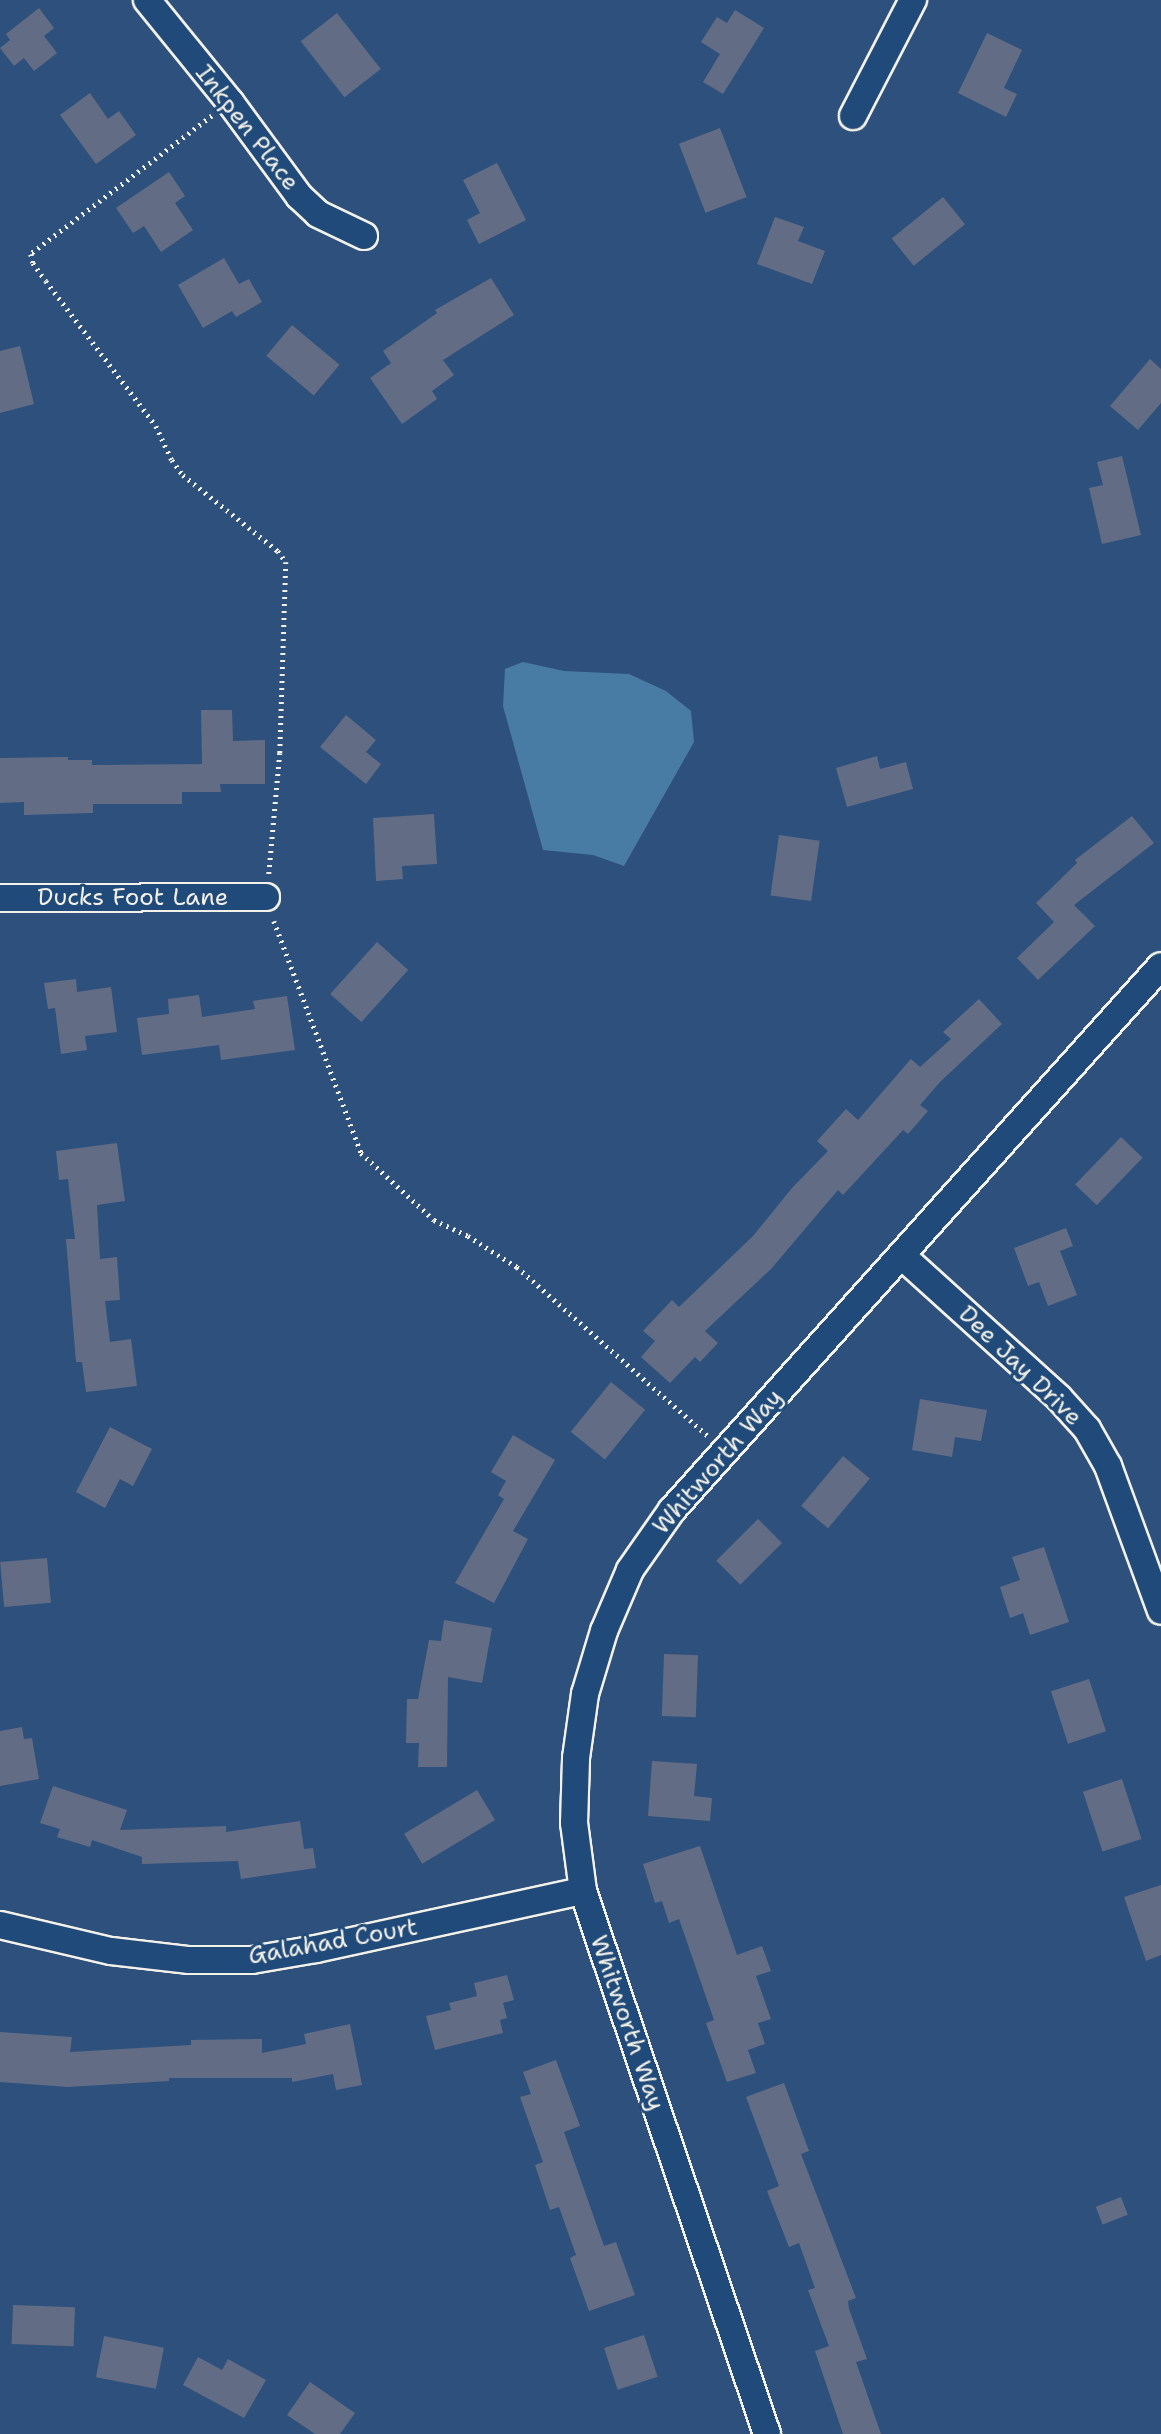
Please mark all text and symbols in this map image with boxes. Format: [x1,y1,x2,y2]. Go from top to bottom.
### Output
street label: Inkpen Place [189,59,305,197]
street label: Ducks Foot Lane [38,884,228,912]
street label: Dee Jay Drive [952,1300,1088,1432]
street label: Whitworth Way [647,1383,789,1541]
street label: Galahad Court [246,1913,420,1971]
street label: Whitworth Way [584,1932,670,2114]

